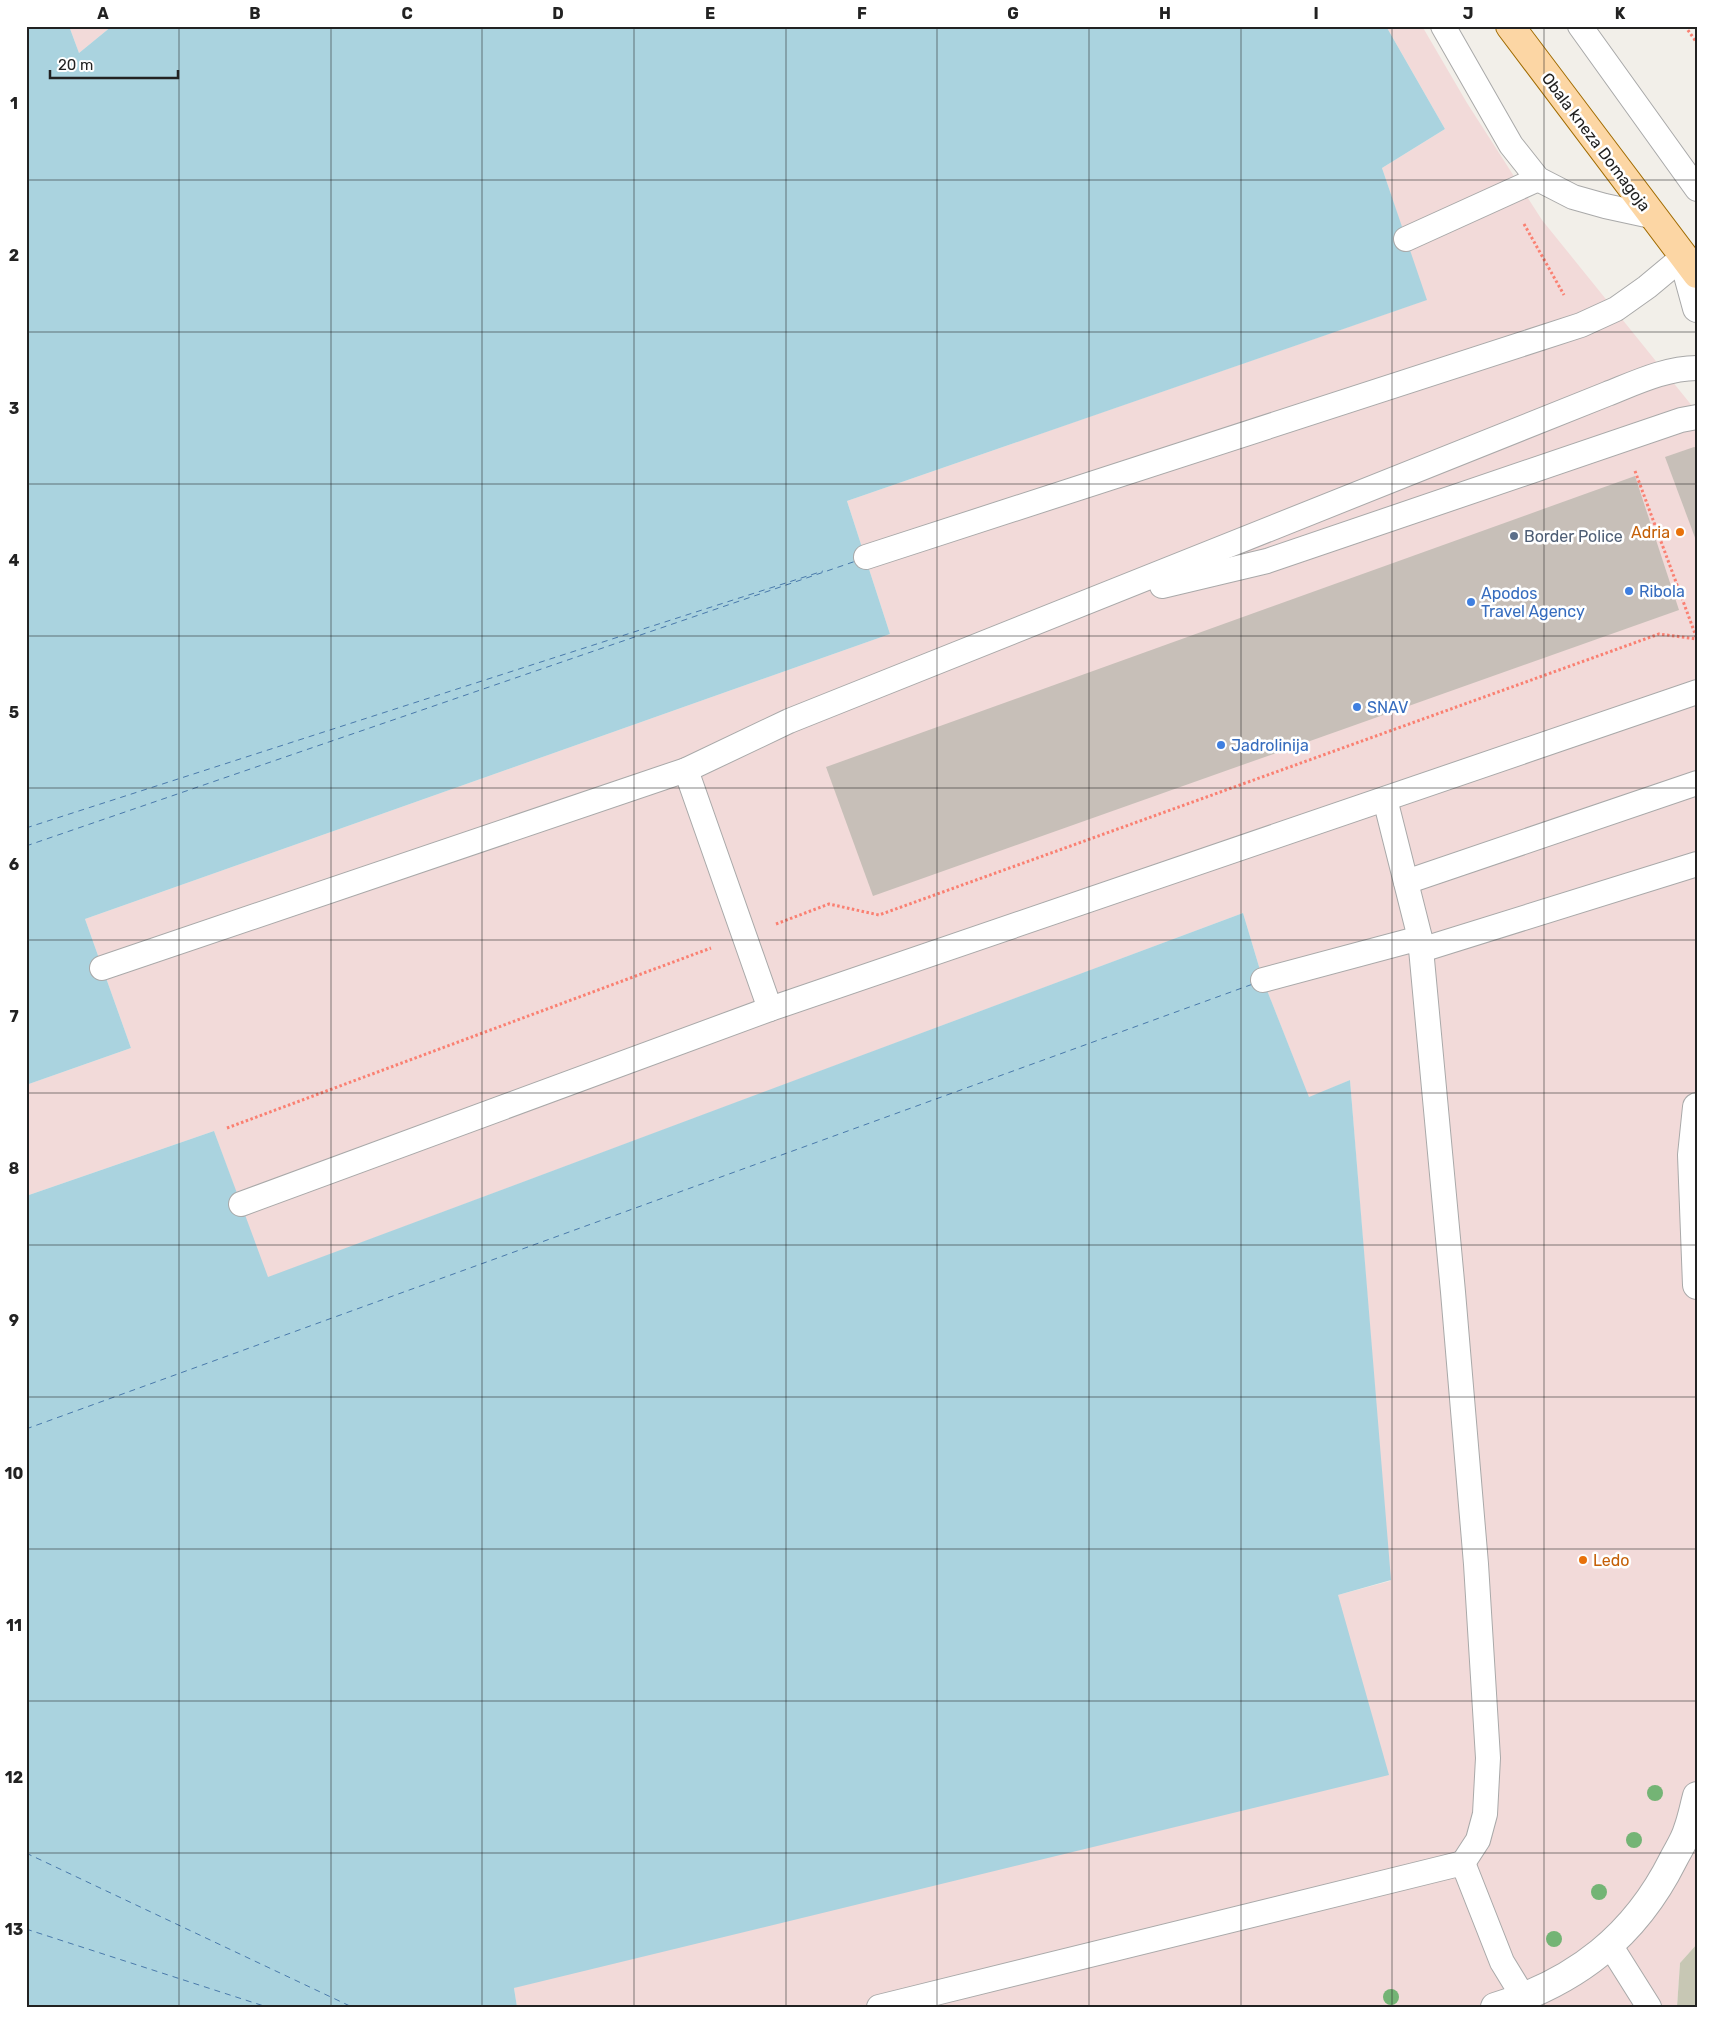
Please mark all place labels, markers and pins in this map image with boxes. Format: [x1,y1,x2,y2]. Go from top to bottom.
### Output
place label: Adria [1631,523,1670,542]
marker: Adria [1674,526,1686,538]
place label: Border Police [1524,527,1623,546]
marker: Border Police [1508,530,1520,542]
place label: Ribola [1639,582,1685,601]
place label: Apodos Travel Agency [1481,584,1585,621]
marker: Ribola [1623,585,1635,597]
marker: Apodos Travel Agency [1465,596,1477,608]
place label: SNAV [1367,698,1409,717]
marker: SNAV [1351,701,1363,713]
place label: Jadrolinija [1231,736,1309,755]
marker: Jadrolinija [1215,739,1227,751]
place label: Ledo [1593,1551,1630,1570]
marker: Ledo [1577,1554,1589,1566]

